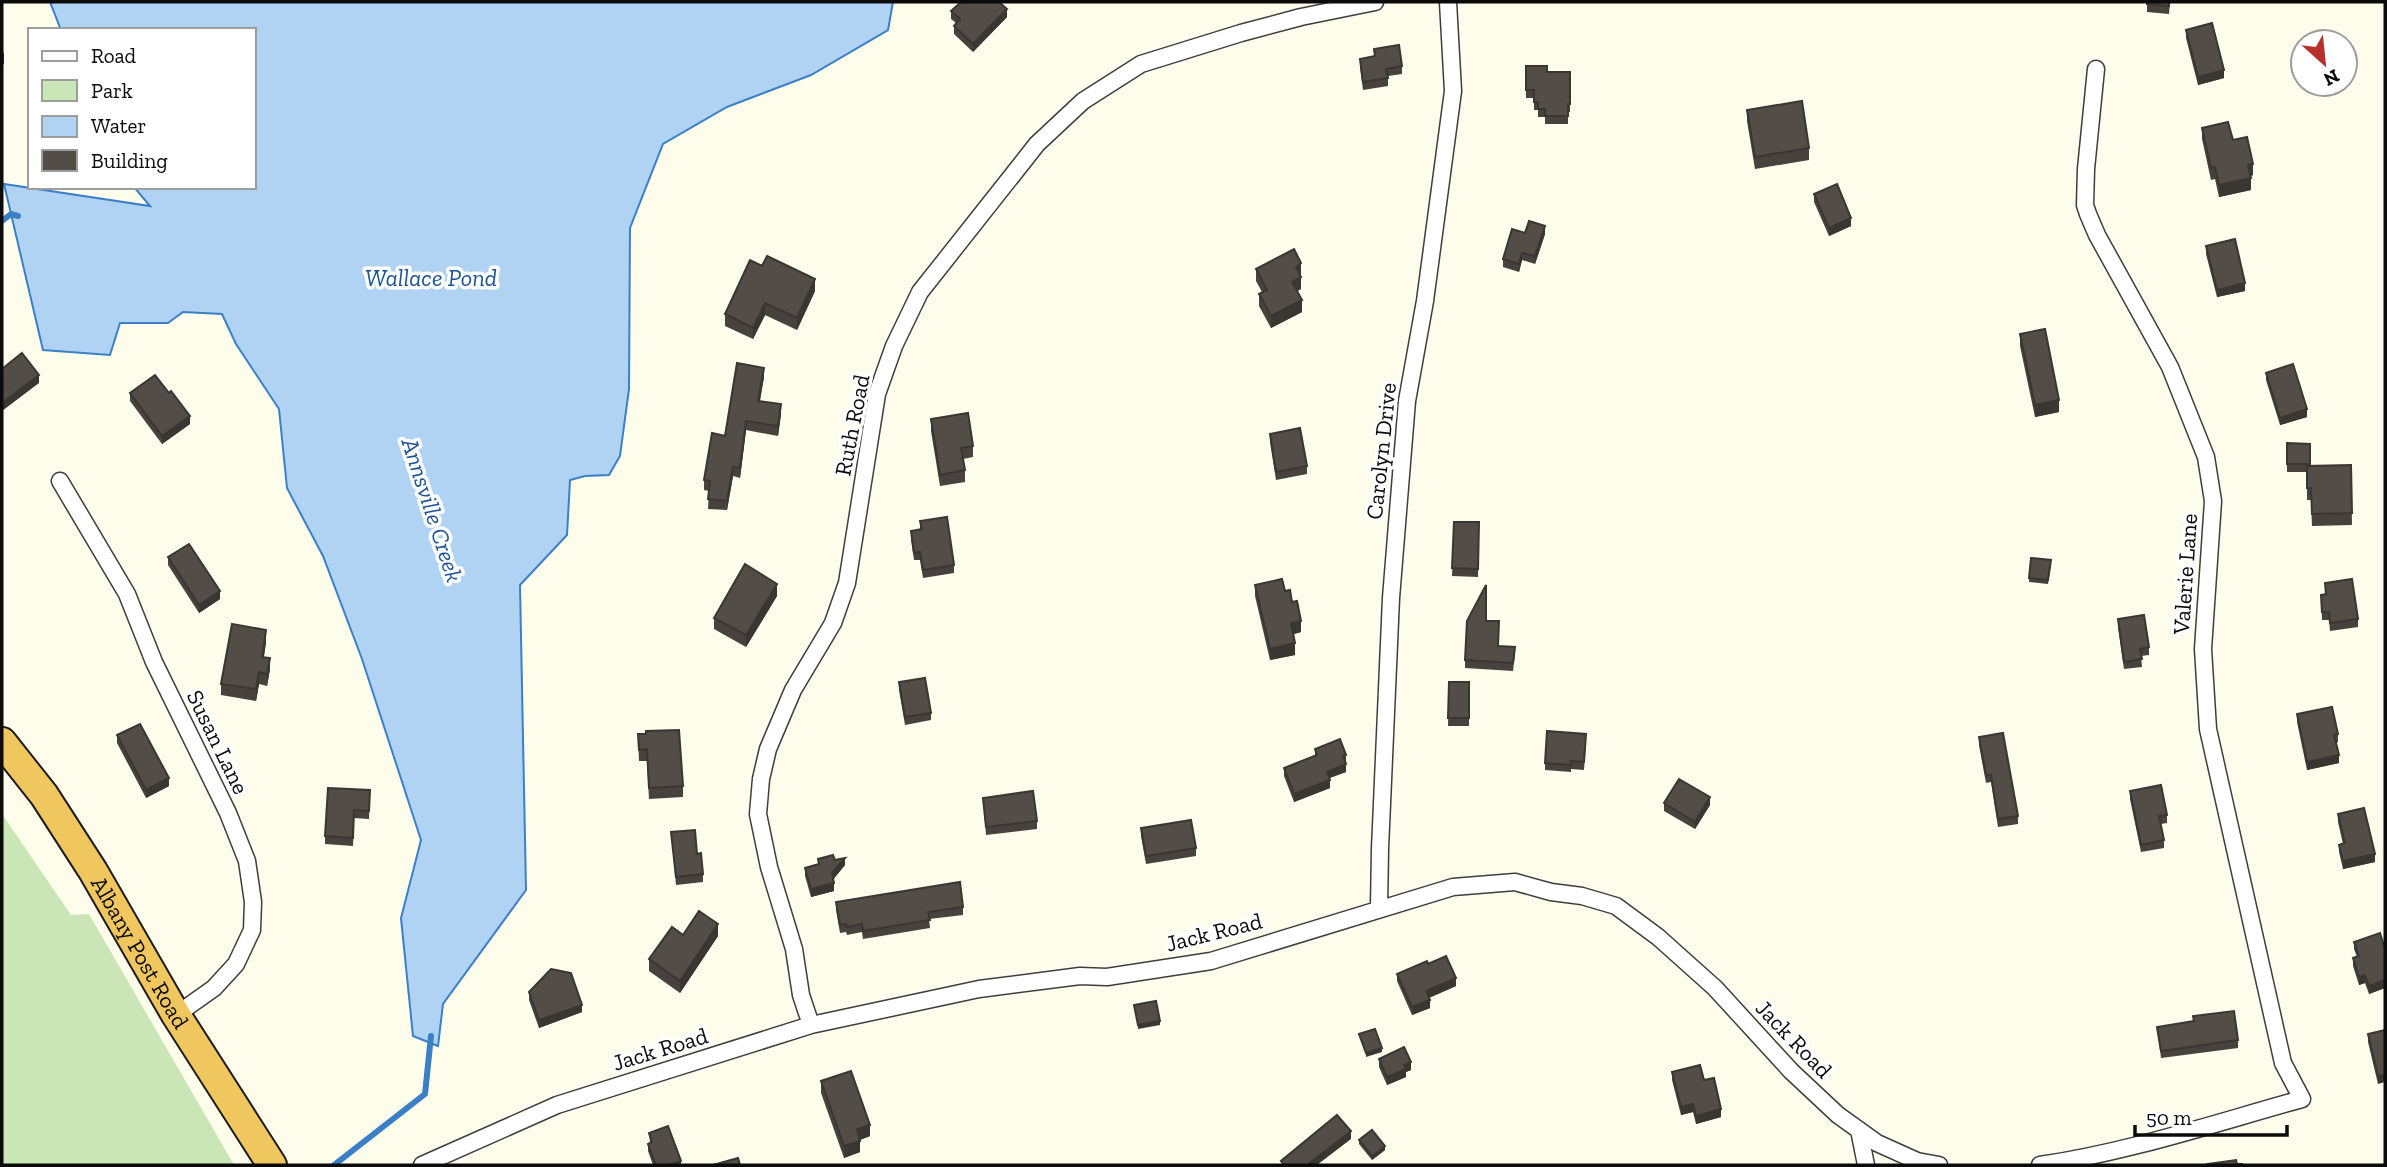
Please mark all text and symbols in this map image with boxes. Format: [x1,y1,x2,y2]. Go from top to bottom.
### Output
legend [28,28,256,189]
north arrow [2289,28,2359,98]
text: Road [91,43,137,68]
text: N [2320,64,2343,91]
text: Park [91,78,133,103]
text: Water [91,113,146,138]
text: Building [91,148,168,173]
water label: Wallace Pond [365,263,497,292]
street label: Ruth Road [828,371,876,478]
street label: Carolyn Drive [1360,381,1402,521]
water label: Annsville Creek [395,433,469,586]
street label: Valerie Lane [2167,513,2203,636]
street label: Susan Lane [181,685,255,799]
street label: Albany Post Road [85,871,195,1034]
street label: Jack Road [1163,906,1265,957]
street label: Jack Road [1750,994,1838,1084]
street label: Jack Road [609,1021,711,1077]
scale bar [2135,1094,2287,1138]
text: 50 m [2146,1105,2192,1130]

